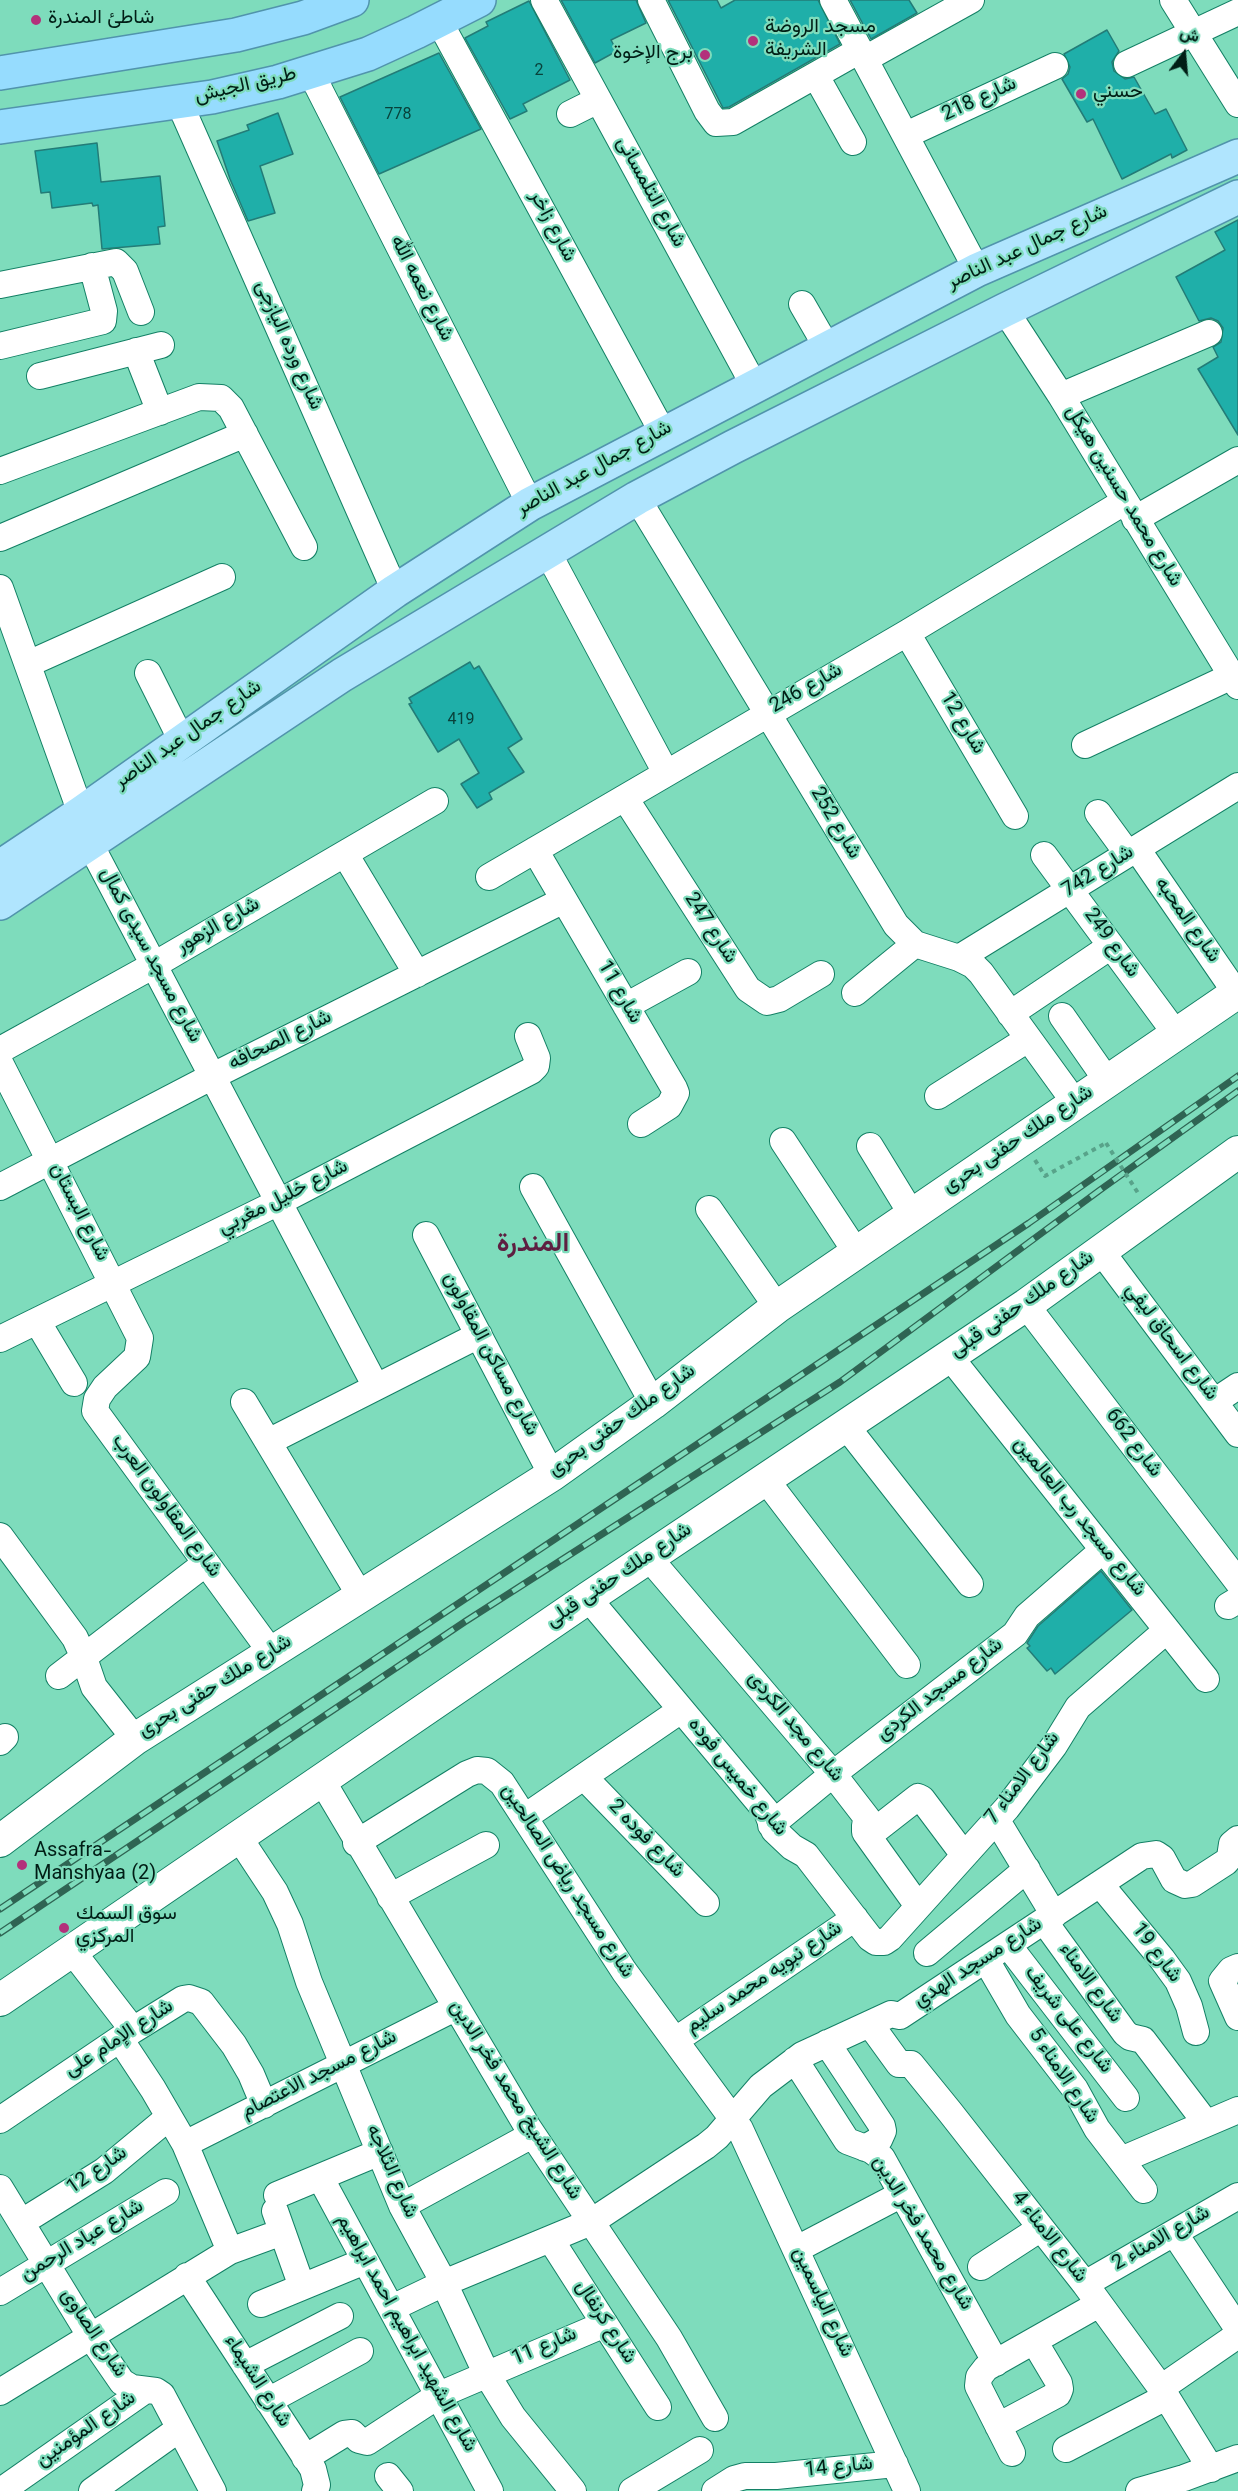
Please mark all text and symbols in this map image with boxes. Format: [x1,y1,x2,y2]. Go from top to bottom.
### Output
place label: شاطئ المندرة [48,8,154,32]
marker: شاطئ المندرة [29,13,43,27]
place label: مسجد الروضة الشريفة [765,17,876,64]
text: ش [1176,22,1202,51]
north arrow [1154,24,1214,84]
marker: مسجد الروضة الشريفة [746,34,760,48]
place label: برج الإخوة [613,43,693,67]
marker: برج الإخوة [698,48,712,62]
house number: 2 [535,62,543,82]
street label: طريق الجيش [193,64,299,110]
street label: شارع 218 [939,73,1021,129]
place label: حسني [1093,82,1143,106]
marker: حسني [1074,87,1088,101]
house number: 778 [385,106,411,126]
street label: شارع التلمسانى [609,134,689,252]
street label: شارع زاخر [522,187,580,267]
street label: شارع جمال عبد الناصر [944,201,1112,297]
street label: شارع نعمه الله [383,232,457,346]
street label: شارع ورده اليازجى [248,278,326,414]
street label: شارع محمد حسنين هيكل [1058,402,1186,592]
street label: شارع جمال عبد الناصر [513,417,677,523]
street label: شارع 246 [767,660,847,720]
street label: شارع جمال عبد الناصر [111,676,267,796]
street label: شارع 12 [933,689,989,759]
house number: 419 [448,711,474,731]
street label: شارع 252 [803,784,865,864]
street label: شارع 742 [1059,842,1139,904]
street label: شارع مسجد سيدى كمال [93,865,205,1047]
street label: شارع المحبه [1148,874,1224,968]
street label: شارع 247 [677,889,741,969]
street label: شارع الزهور [173,894,265,960]
street label: شارع 249 [1077,905,1143,983]
street label: شارع 11 [591,958,645,1028]
street label: شارع الصحافه [226,1007,336,1077]
street label: شارع ملك حفنى بحرى [939,1082,1099,1200]
street label: شارع خليل مغربي [215,1156,353,1242]
street label: شارع البستان [43,1160,113,1266]
district label: المندرة [497,1231,569,1263]
street label: شارع ملك حفنى قبلى [946,1247,1100,1365]
street label: شارع مساكن المقاولون [436,1269,542,1441]
street label: شارع اسحاق ليفي [1118,1280,1222,1406]
street label: شارع ملك حفنى بحرى [545,1361,701,1483]
street label: شارع 662 [1099,1405,1165,1483]
street label: شارع المقاولون العرب [105,1431,225,1583]
street label: شارع مسجد رب العالمين [1006,1434,1150,1602]
street label: شارع ملك حفنى قبلى [543,1520,697,1634]
street label: شارع ملك حفنى بحرى [135,1631,297,1745]
street label: شارع مسجد الكردى [873,1634,1009,1748]
street label: شارع مجد الكردى [741,1668,847,1788]
street label: شارع خميس فوده [681,1714,791,1842]
street label: شارع الامناء 7 [982,1728,1066,1830]
street label: شارع مسجد رياض الصالحين [494,1781,638,1983]
street label: شارع فوده 2 [602,1796,688,1884]
place label: Assafra- Manshyaa (2) [34,1841,156,1888]
marker: Assafra- Manshyaa (2) [15,1858,29,1872]
place label: سوق السمك المركزي [76,1904,177,1951]
street label: شارع مسجد الهدي [910,1914,1048,2014]
street label: شارع نبويه محمد سليم [682,1918,848,2040]
street label: شارع 19 [1125,1920,1185,1988]
marker: سوق السمك المركزي [57,1921,71,1935]
street label: شارع الامناء [1052,1940,1126,2028]
street label: شارع على شريف [1018,1963,1116,2079]
street label: شارع الإمام على [61,1996,179,2084]
street label: شارع الشيخ محمد فخر الدين [443,1997,585,2205]
street label: شارع الامناء 5 [1022,2025,1102,2129]
street label: شارع مسجد الاعتصام [238,2027,402,2125]
street label: شارع الثلاجه [359,2122,421,2222]
street label: شارع 12 [63,2143,133,2201]
street label: شارع محمد فخر الدين [865,2153,977,2315]
street label: شارع الامناء 4 [1005,2188,1091,2288]
street label: شارع عباد الرحمن [17,2196,149,2288]
street label: شارع الامناء 2 [1109,2202,1215,2278]
street label: شارع الشهيد ابراهيم احمد ابراهيم [330,2211,480,2457]
street label: شارع الياسمين [785,2244,857,2362]
street label: شارع كرنفال [568,2277,640,2369]
street label: شارع الصاوى [54,2285,130,2383]
street label: شارع 11 [509,2324,581,2372]
street label: شارع الشيماء [217,2331,295,2433]
street label: شارع المؤمنين [33,2388,141,2474]
street label: شارع 14 [804,2454,874,2484]

